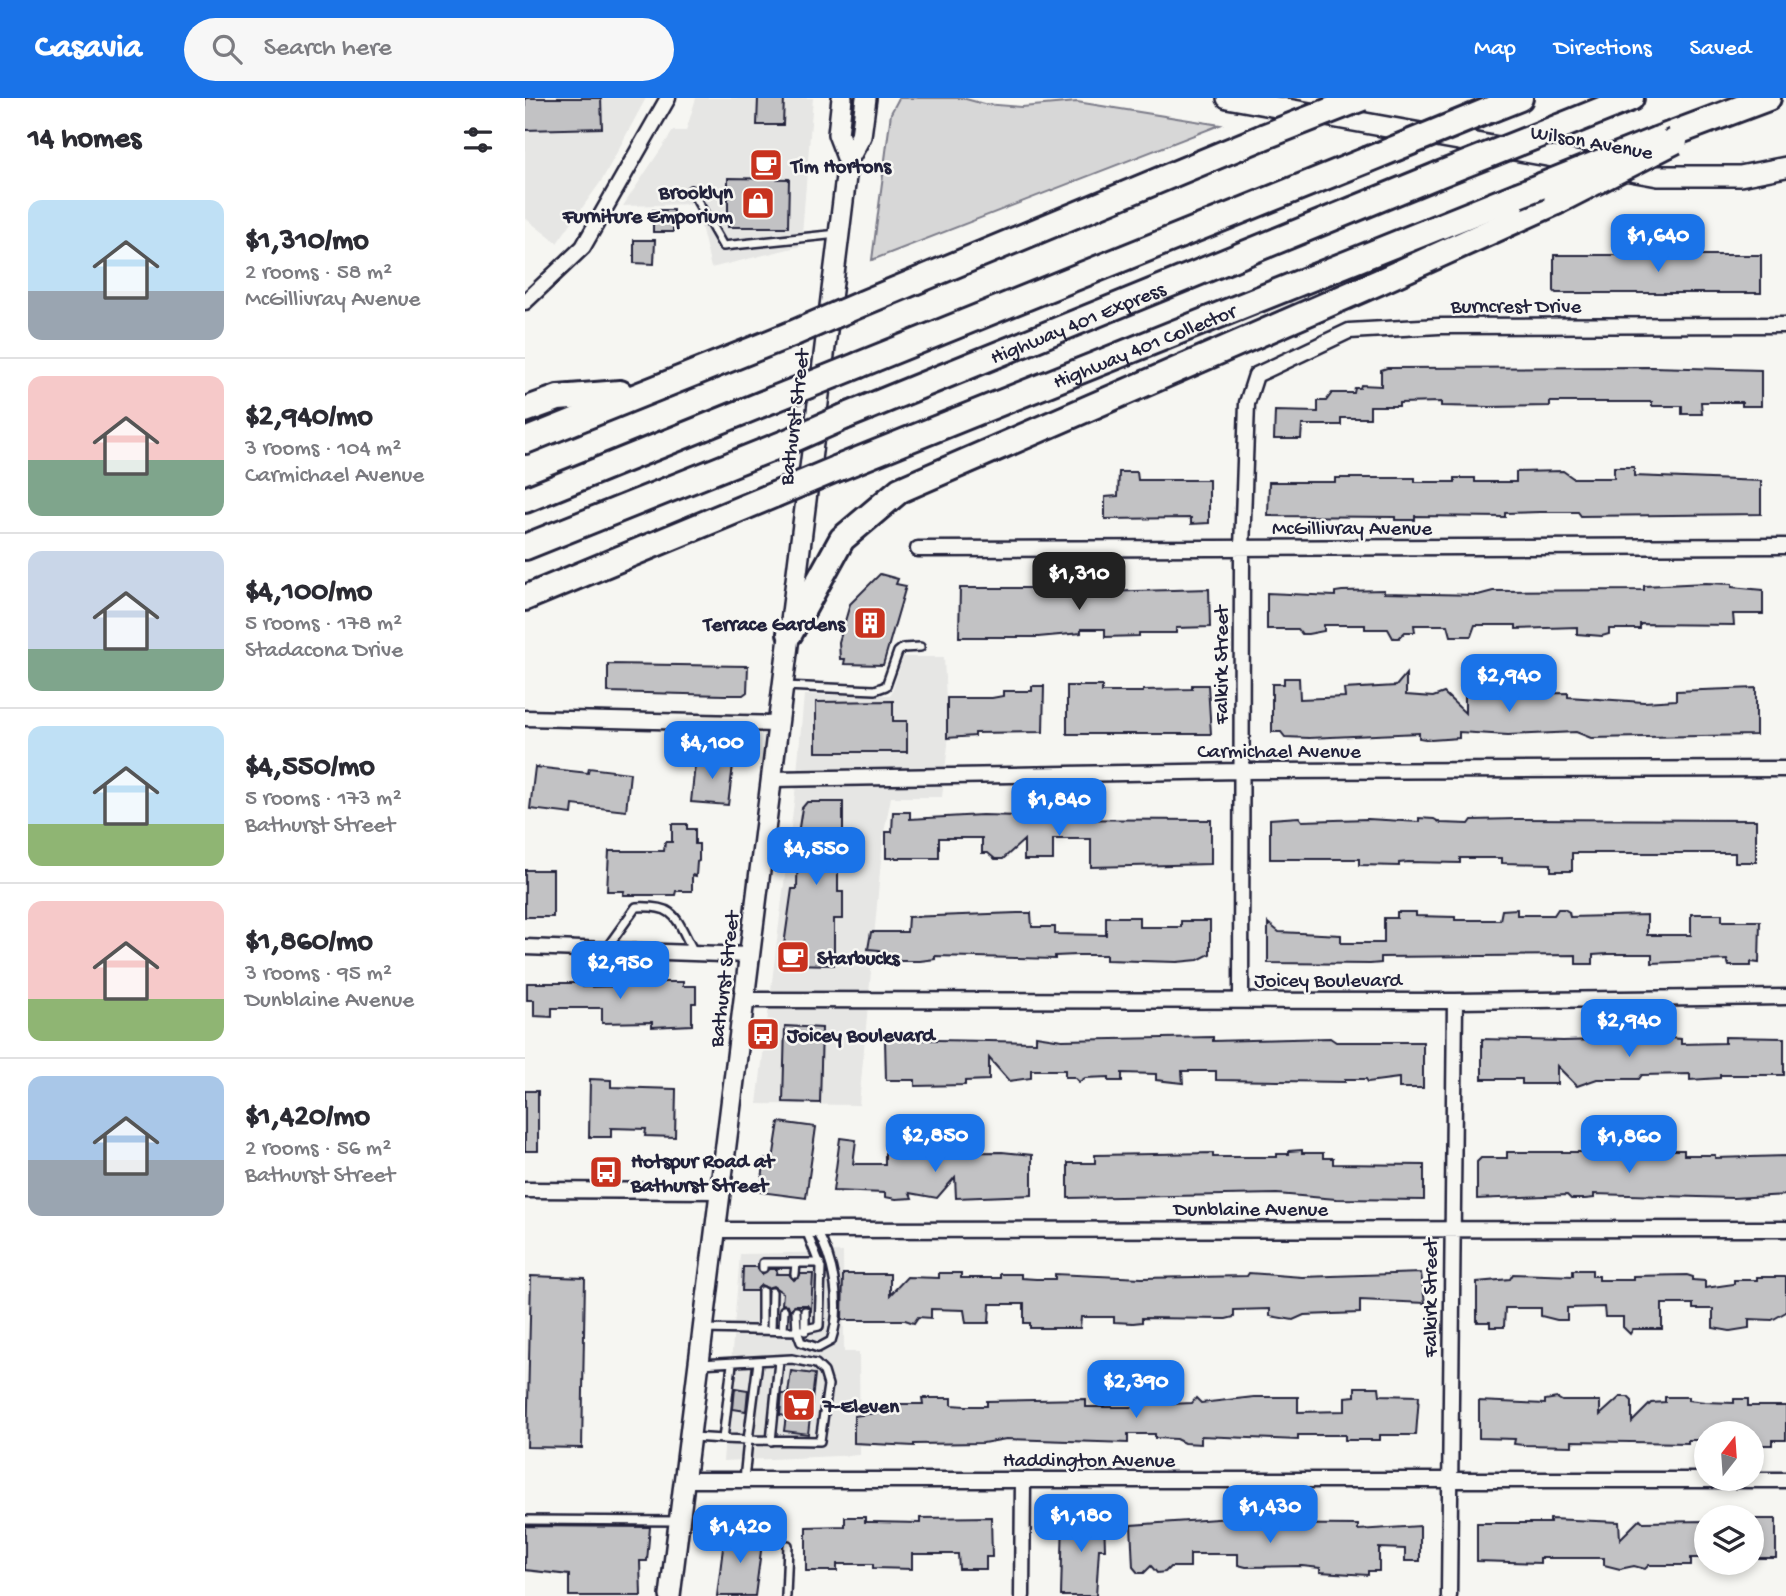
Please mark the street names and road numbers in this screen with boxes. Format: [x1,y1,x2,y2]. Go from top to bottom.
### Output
street label: Wilson Avenue [1528,121,1656,168]
street label: Highway 401 Express [988,278,1171,372]
street label: Burncrest Drive [1450,296,1582,321]
street label: Highway 401 Collector [1050,300,1242,396]
street label: Bathurst Street [776,346,818,488]
street label: McGillivray Avenue [1272,518,1433,543]
street label: Falkirk Street [1211,603,1236,725]
street label: Carmichael Avenue [1197,741,1362,766]
street label: Bathurst Street [706,908,748,1050]
street label: Joicey Boulevard [1254,970,1403,995]
street label: Dunblaine Avenue [1172,1199,1329,1224]
street label: Falkirk Street [1420,1236,1445,1358]
street label: Haddington Avenue [1003,1450,1176,1475]

